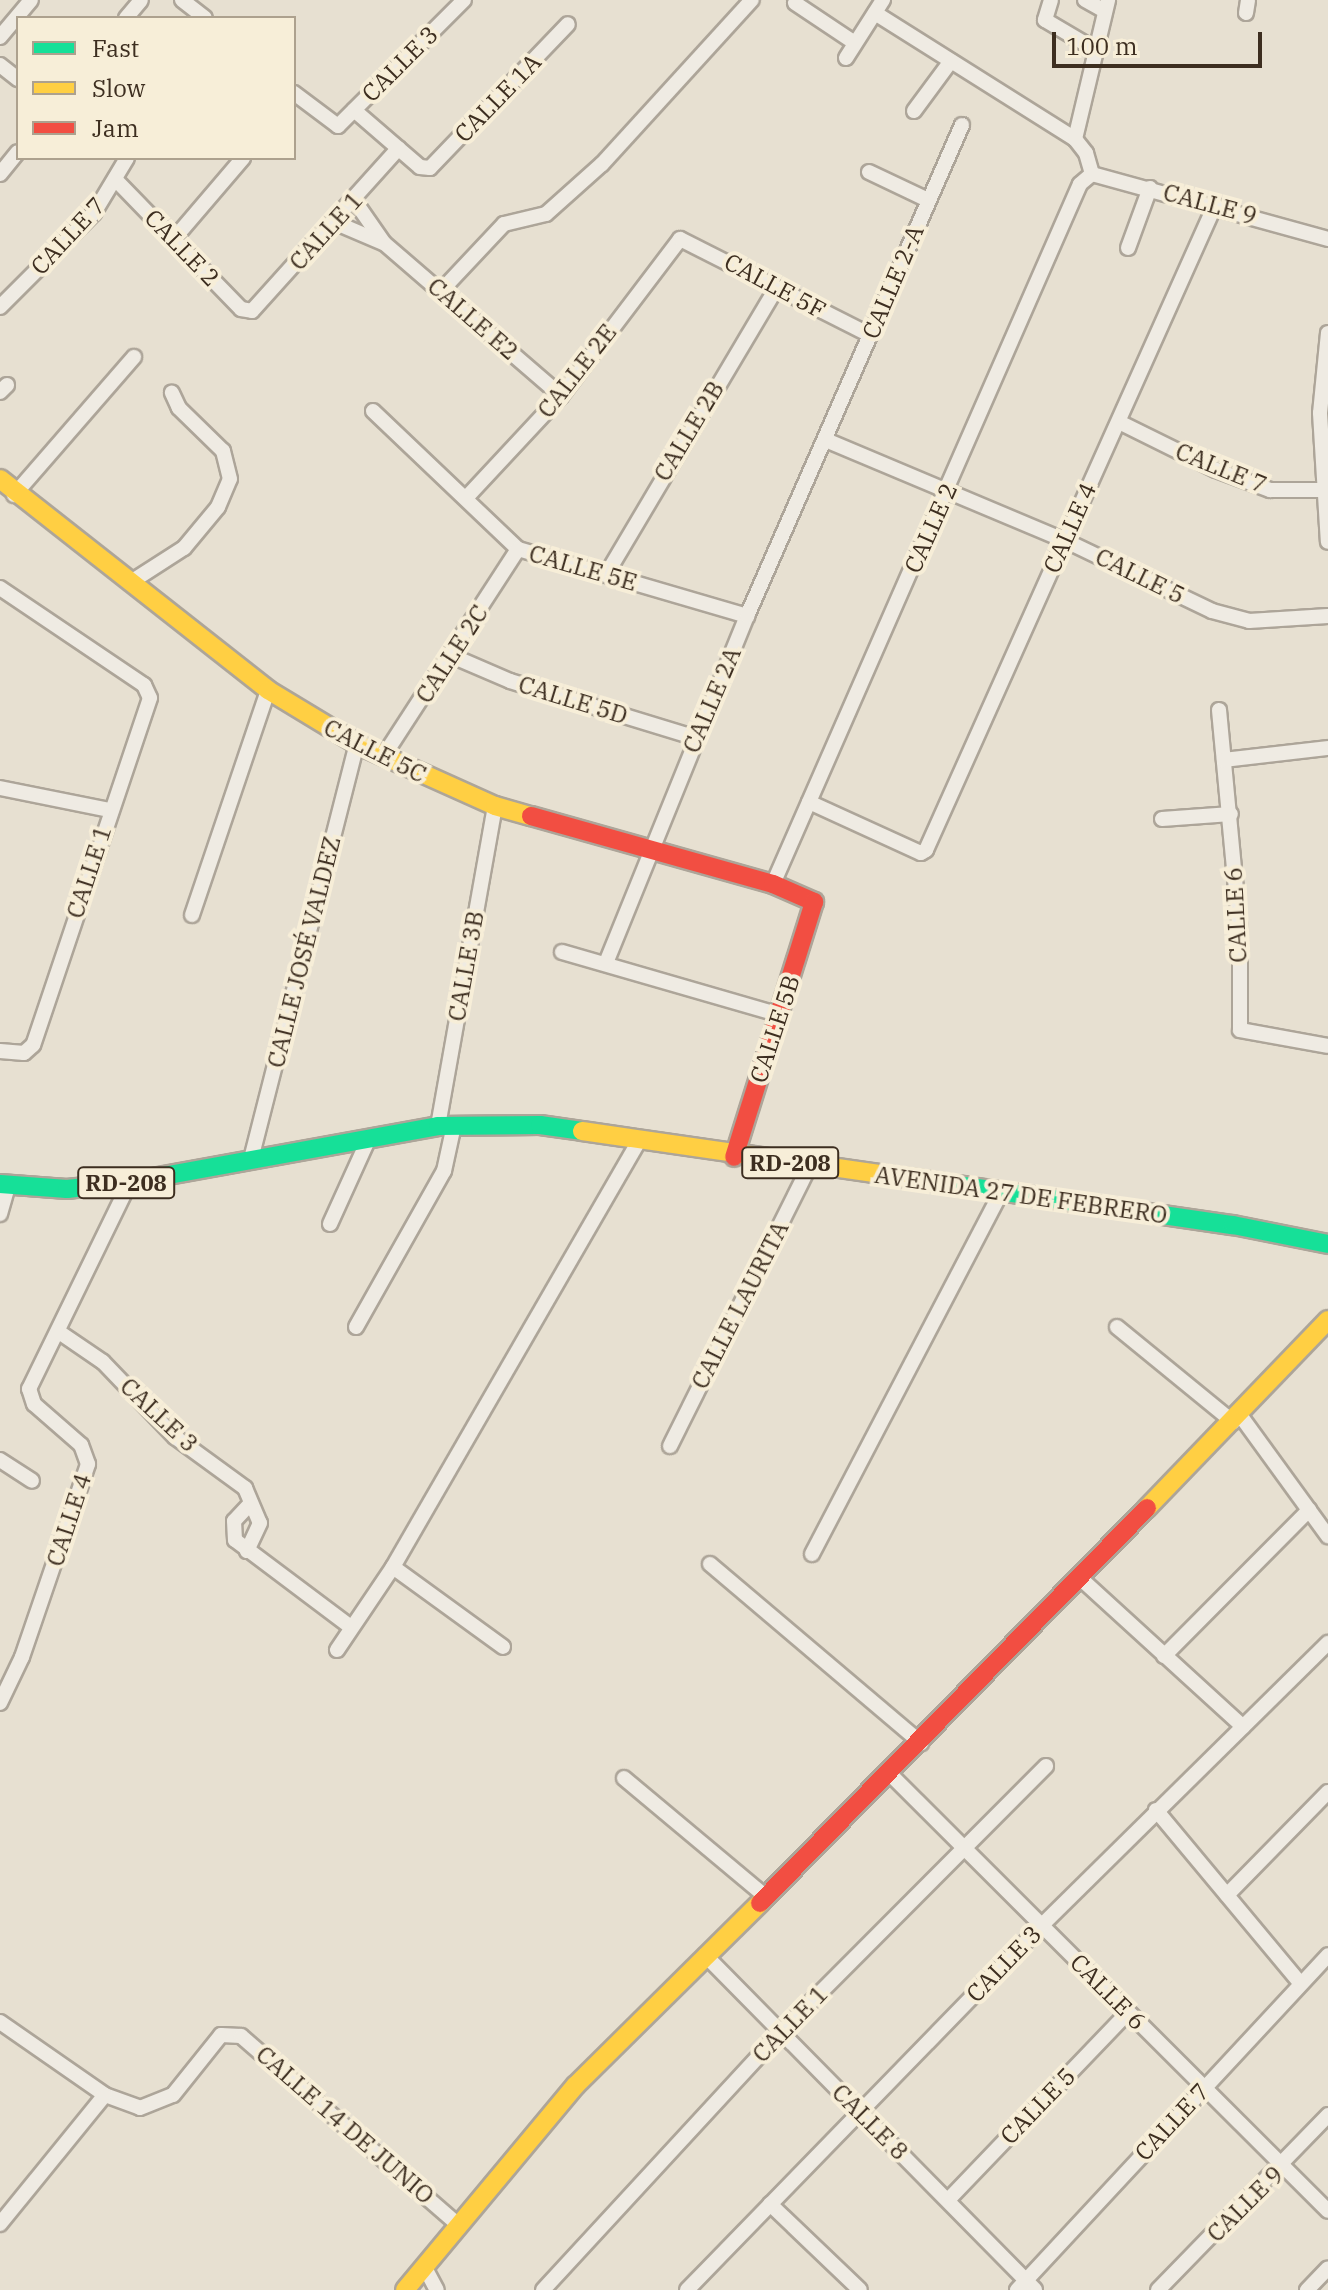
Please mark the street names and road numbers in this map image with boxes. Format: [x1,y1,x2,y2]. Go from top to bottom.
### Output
street label: CALLE 3 [356,20,444,108]
street label: CALLE 1A [449,48,547,148]
street label: CALLE 9 [1160,178,1260,230]
street label: CALLE 1 [283,186,369,276]
street label: CALLE 7 [25,191,111,281]
street label: CALLE 2 [138,204,226,292]
street label: CALLE 2-A [856,221,930,343]
street label: CALLE 5F [719,247,831,325]
street label: CALLE E2 [422,272,524,366]
street label: CALLE 2E [532,318,622,424]
street label: CALLE 2B [648,376,730,486]
street label: CALLE 7 [1171,437,1271,499]
street label: CALLE 2 [898,479,964,577]
street label: CALLE 4 [1037,479,1103,577]
street label: CALLE 5E [526,539,640,597]
street label: CALLE 5 [1091,542,1189,610]
street label: CALLE 2C [410,600,494,708]
street label: CALLE 2A [677,643,747,757]
street label: CALLE 5D [515,670,631,730]
street label: CALLE 5C [319,713,431,789]
street label: CALLE 1 [61,822,117,922]
street label: CALLE JOSÉ VALDEZ [261,833,347,1071]
street label: CALLE 6 [1219,867,1253,963]
street label: CALLE 3B [442,909,490,1023]
street label: CALLE 5B [744,971,806,1087]
road number: RD-208 [740,1145,840,1181]
street label: AVENIDA 27 DE FEBRERO [873,1160,1169,1230]
road number: RD-208 [76,1165,176,1201]
street label: CALLE LAURITA [685,1216,795,1394]
street label: CALLE 3 [114,1372,204,1458]
street label: CALLE 4 [41,1470,97,1570]
street label: CALLE 3 [960,1920,1048,2008]
street label: CALLE 6 [1064,1948,1152,2036]
street label: CALLE 1 [746,1980,834,2068]
street label: CALLE 14 DE JUNIO [250,2040,440,2210]
street label: CALLE 5 [994,2062,1082,2150]
street label: CALLE 7 [1129,2077,1215,2167]
street label: CALLE 8 [826,2078,914,2166]
street label: CALLE 9 [1201,2160,1289,2248]

